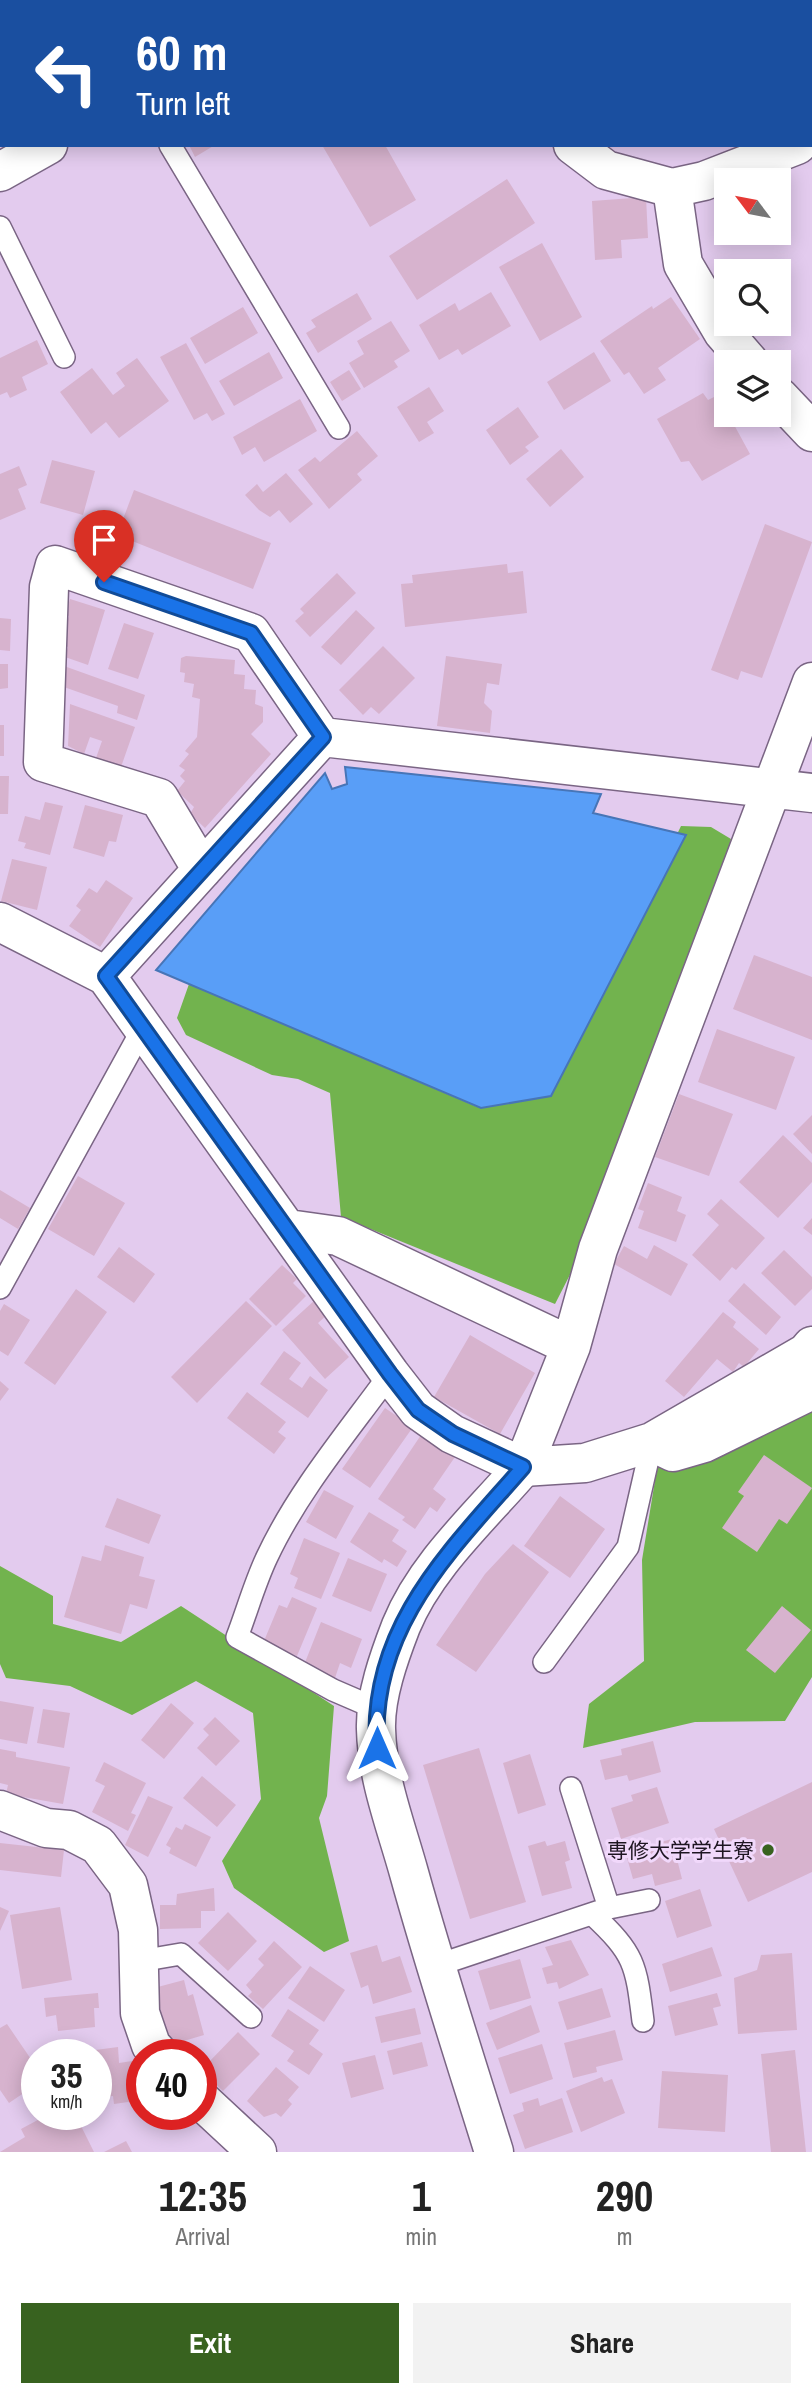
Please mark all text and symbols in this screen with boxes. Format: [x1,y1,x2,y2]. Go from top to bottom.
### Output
text: 60 m [136,19,228,85]
icon: left [21,28,112,119]
text: Turn left [136,82,230,125]
north arrow [714,168,791,245]
map controls [714,168,791,427]
button: search [714,259,791,336]
button: layers [714,350,791,427]
pin [74,510,134,582]
icon: arrive [85,521,123,559]
position arrow [340,1711,414,1785]
place label: 専修大学学生寮 [607,1836,754,1865]
marker: 専修大学学生寮 [760,1842,776,1858]
speed limit sign: 40 [126,2039,217,2130]
text: 35 [51,2052,82,2099]
text: km/h [51,2089,83,2114]
text: 12:35 [159,2168,247,2224]
text: 1 [412,2168,431,2224]
text: 290 [596,2168,653,2224]
text: Arrival [176,2221,230,2252]
text: min [406,2221,437,2252]
text: m [617,2221,632,2252]
button: Exit [21,2303,399,2383]
button: Share [413,2303,791,2383]

